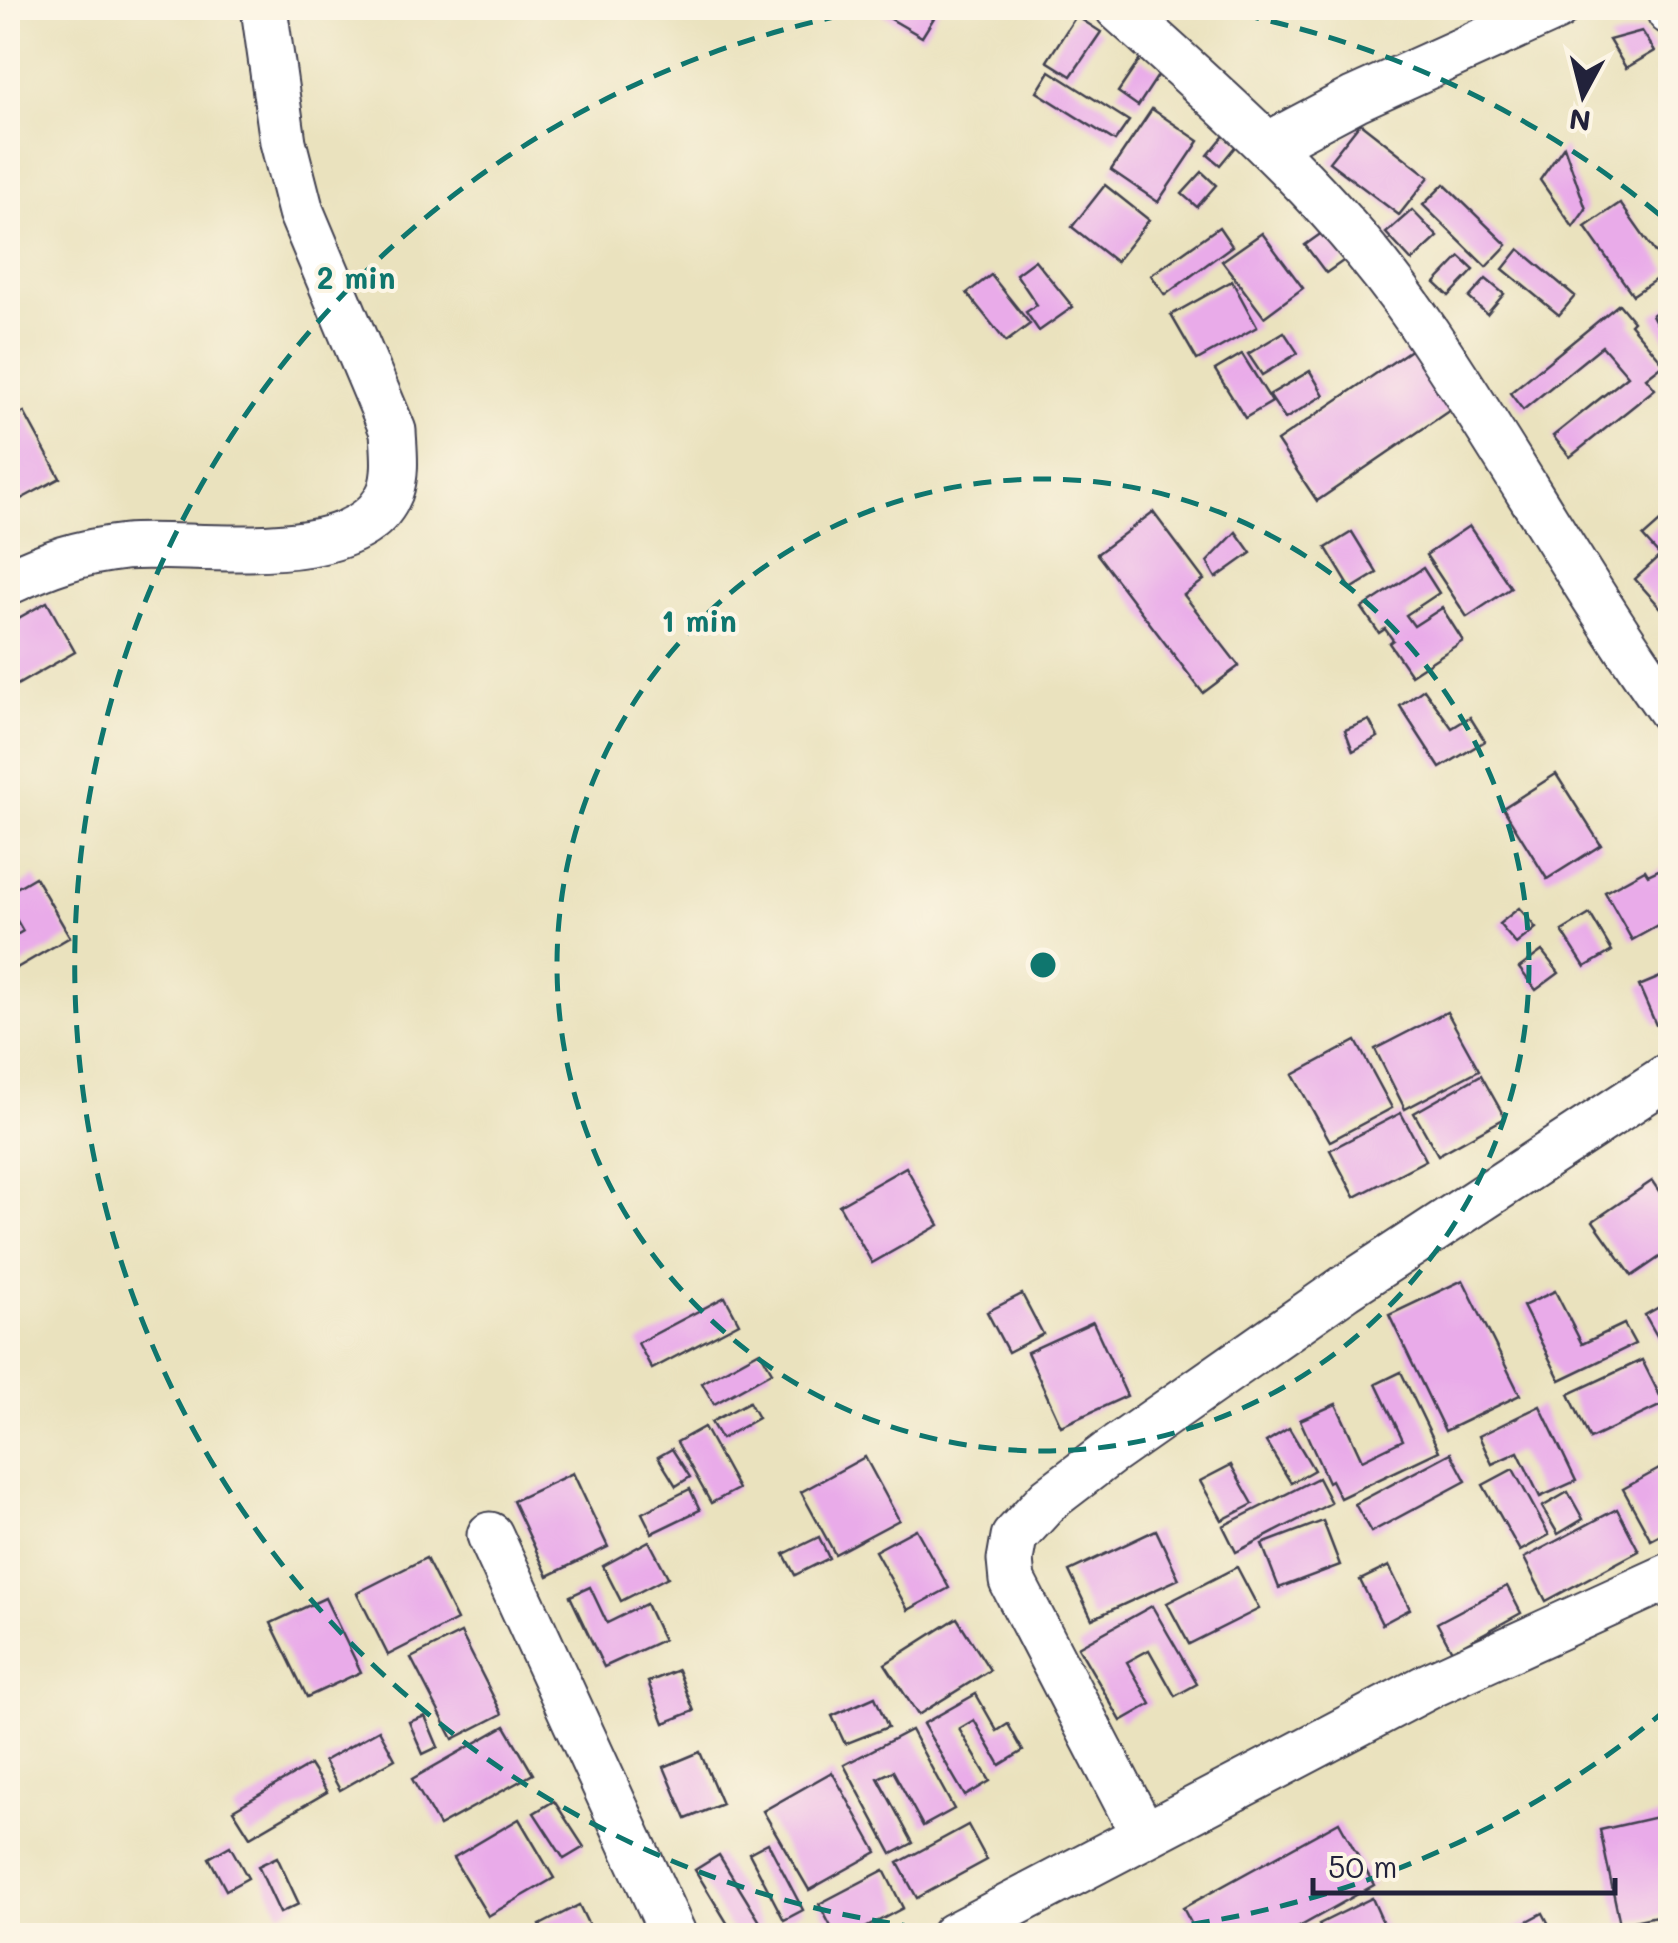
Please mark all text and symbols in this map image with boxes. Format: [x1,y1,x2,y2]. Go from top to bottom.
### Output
north arrow [1533,45,1633,145]
text: N [1567,102,1593,140]
text: 2 min [317,257,395,297]
text: 1 min [661,600,737,640]
centre of rings [1025,947,1061,983]
scale bar [1313,1833,1616,1895]
text: 50 m [1328,1846,1398,1886]

